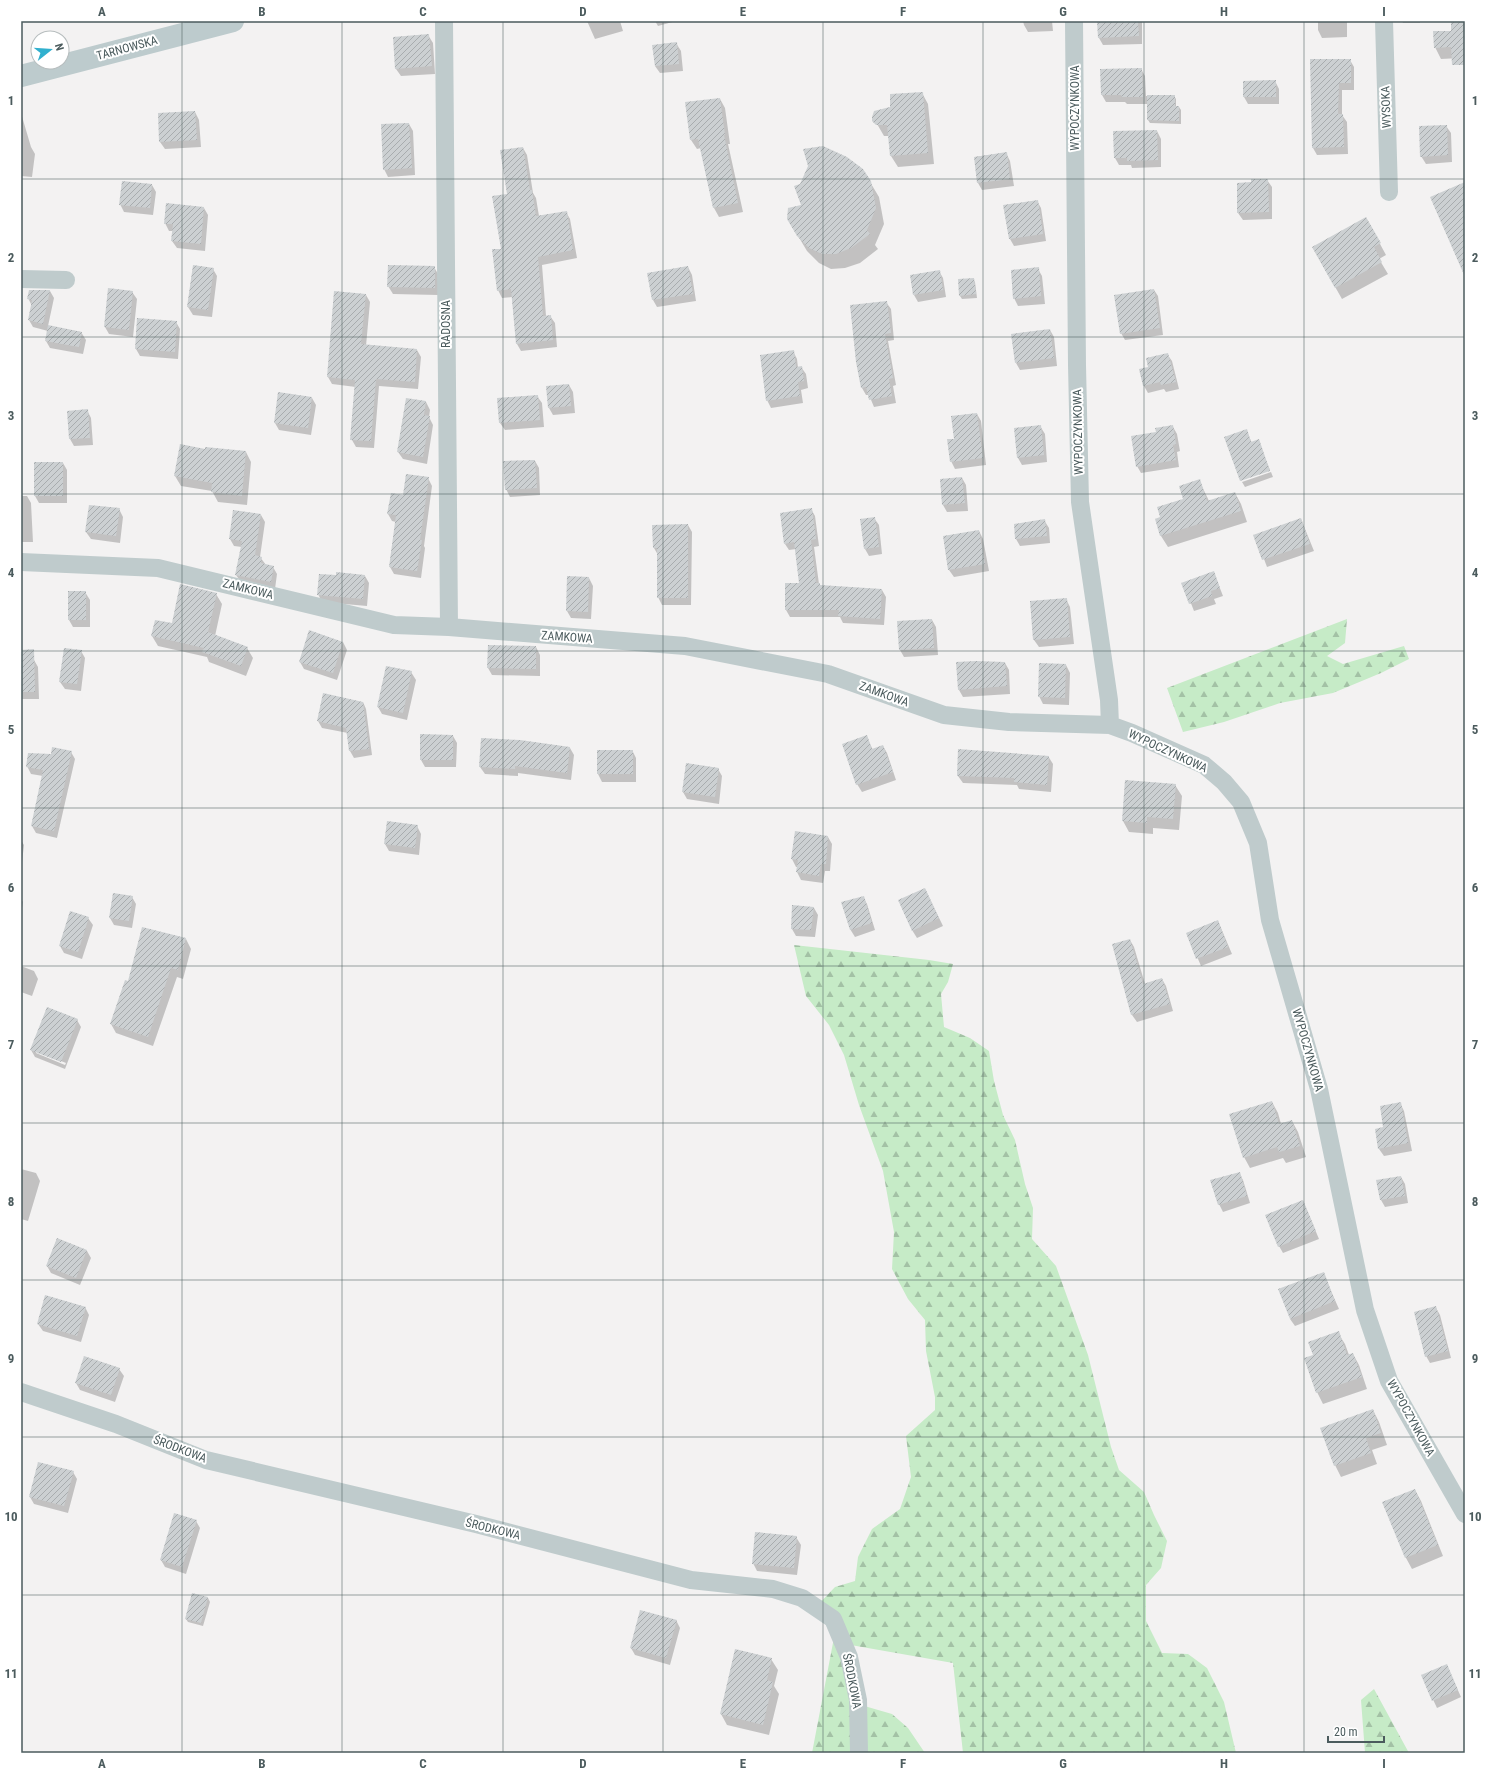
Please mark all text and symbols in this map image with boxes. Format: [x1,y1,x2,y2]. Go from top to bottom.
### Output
text: A [98,4,106,19]
text: B [258,4,266,19]
text: C [419,4,427,19]
text: D [579,4,587,19]
text: E [740,4,747,19]
text: F [900,4,906,19]
text: G [1059,4,1067,19]
text: H [1220,4,1228,19]
text: I [1382,4,1386,19]
north arrow [30,30,70,70]
street label: TARNOWSKA [95,33,159,63]
text: N [52,42,66,53]
street label: WYPOCZYNKOWA [1068,65,1082,151]
street label: WYSOKA [1378,86,1394,128]
text: 1 [8,93,14,108]
text: 1 [1472,93,1478,108]
text: 2 [8,250,15,265]
text: 2 [1472,250,1479,265]
street label: RADOSNA [439,300,453,348]
street label: WYPOCZYNKOWA [1070,389,1086,475]
text: 3 [8,408,14,423]
text: 3 [1472,408,1478,423]
text: 4 [8,565,15,580]
text: 4 [1472,565,1479,580]
street label: ZAMKOWA [221,576,275,602]
street label: ZAMKOWA [541,628,593,646]
street label: ZAMKOWA [857,679,911,709]
text: 5 [8,722,15,737]
text: 5 [1472,722,1479,737]
street label: WYPOCZYNKOWA [1126,727,1210,775]
text: 6 [8,880,15,895]
text: 6 [1472,880,1479,895]
street label: WYPOCZYNKOWA [1289,1007,1327,1093]
text: 7 [8,1037,15,1052]
text: 7 [1472,1037,1479,1052]
text: 8 [8,1194,14,1209]
text: 8 [1472,1194,1478,1209]
text: 9 [8,1351,14,1366]
text: 9 [1472,1351,1478,1366]
street label: WYPOCZYNKOWA [1384,1377,1438,1459]
street label: ŚRODKOWA [151,1431,209,1466]
text: 10 [4,1509,18,1524]
text: 10 [1468,1509,1482,1524]
street label: ŚRODKOWA [464,1514,522,1543]
street label: ŚRODKOWA [840,1652,865,1710]
text: 11 [4,1666,18,1681]
text: 11 [1468,1666,1482,1681]
scale bar [1328,1718,1384,1744]
text: 20 m [1334,1725,1358,1739]
text: A [98,1756,106,1771]
text: B [258,1756,266,1771]
text: C [419,1756,427,1771]
text: D [579,1756,587,1771]
text: E [740,1756,747,1771]
text: F [900,1756,906,1771]
text: G [1059,1756,1067,1771]
text: H [1220,1756,1228,1771]
text: I [1382,1756,1386,1771]

